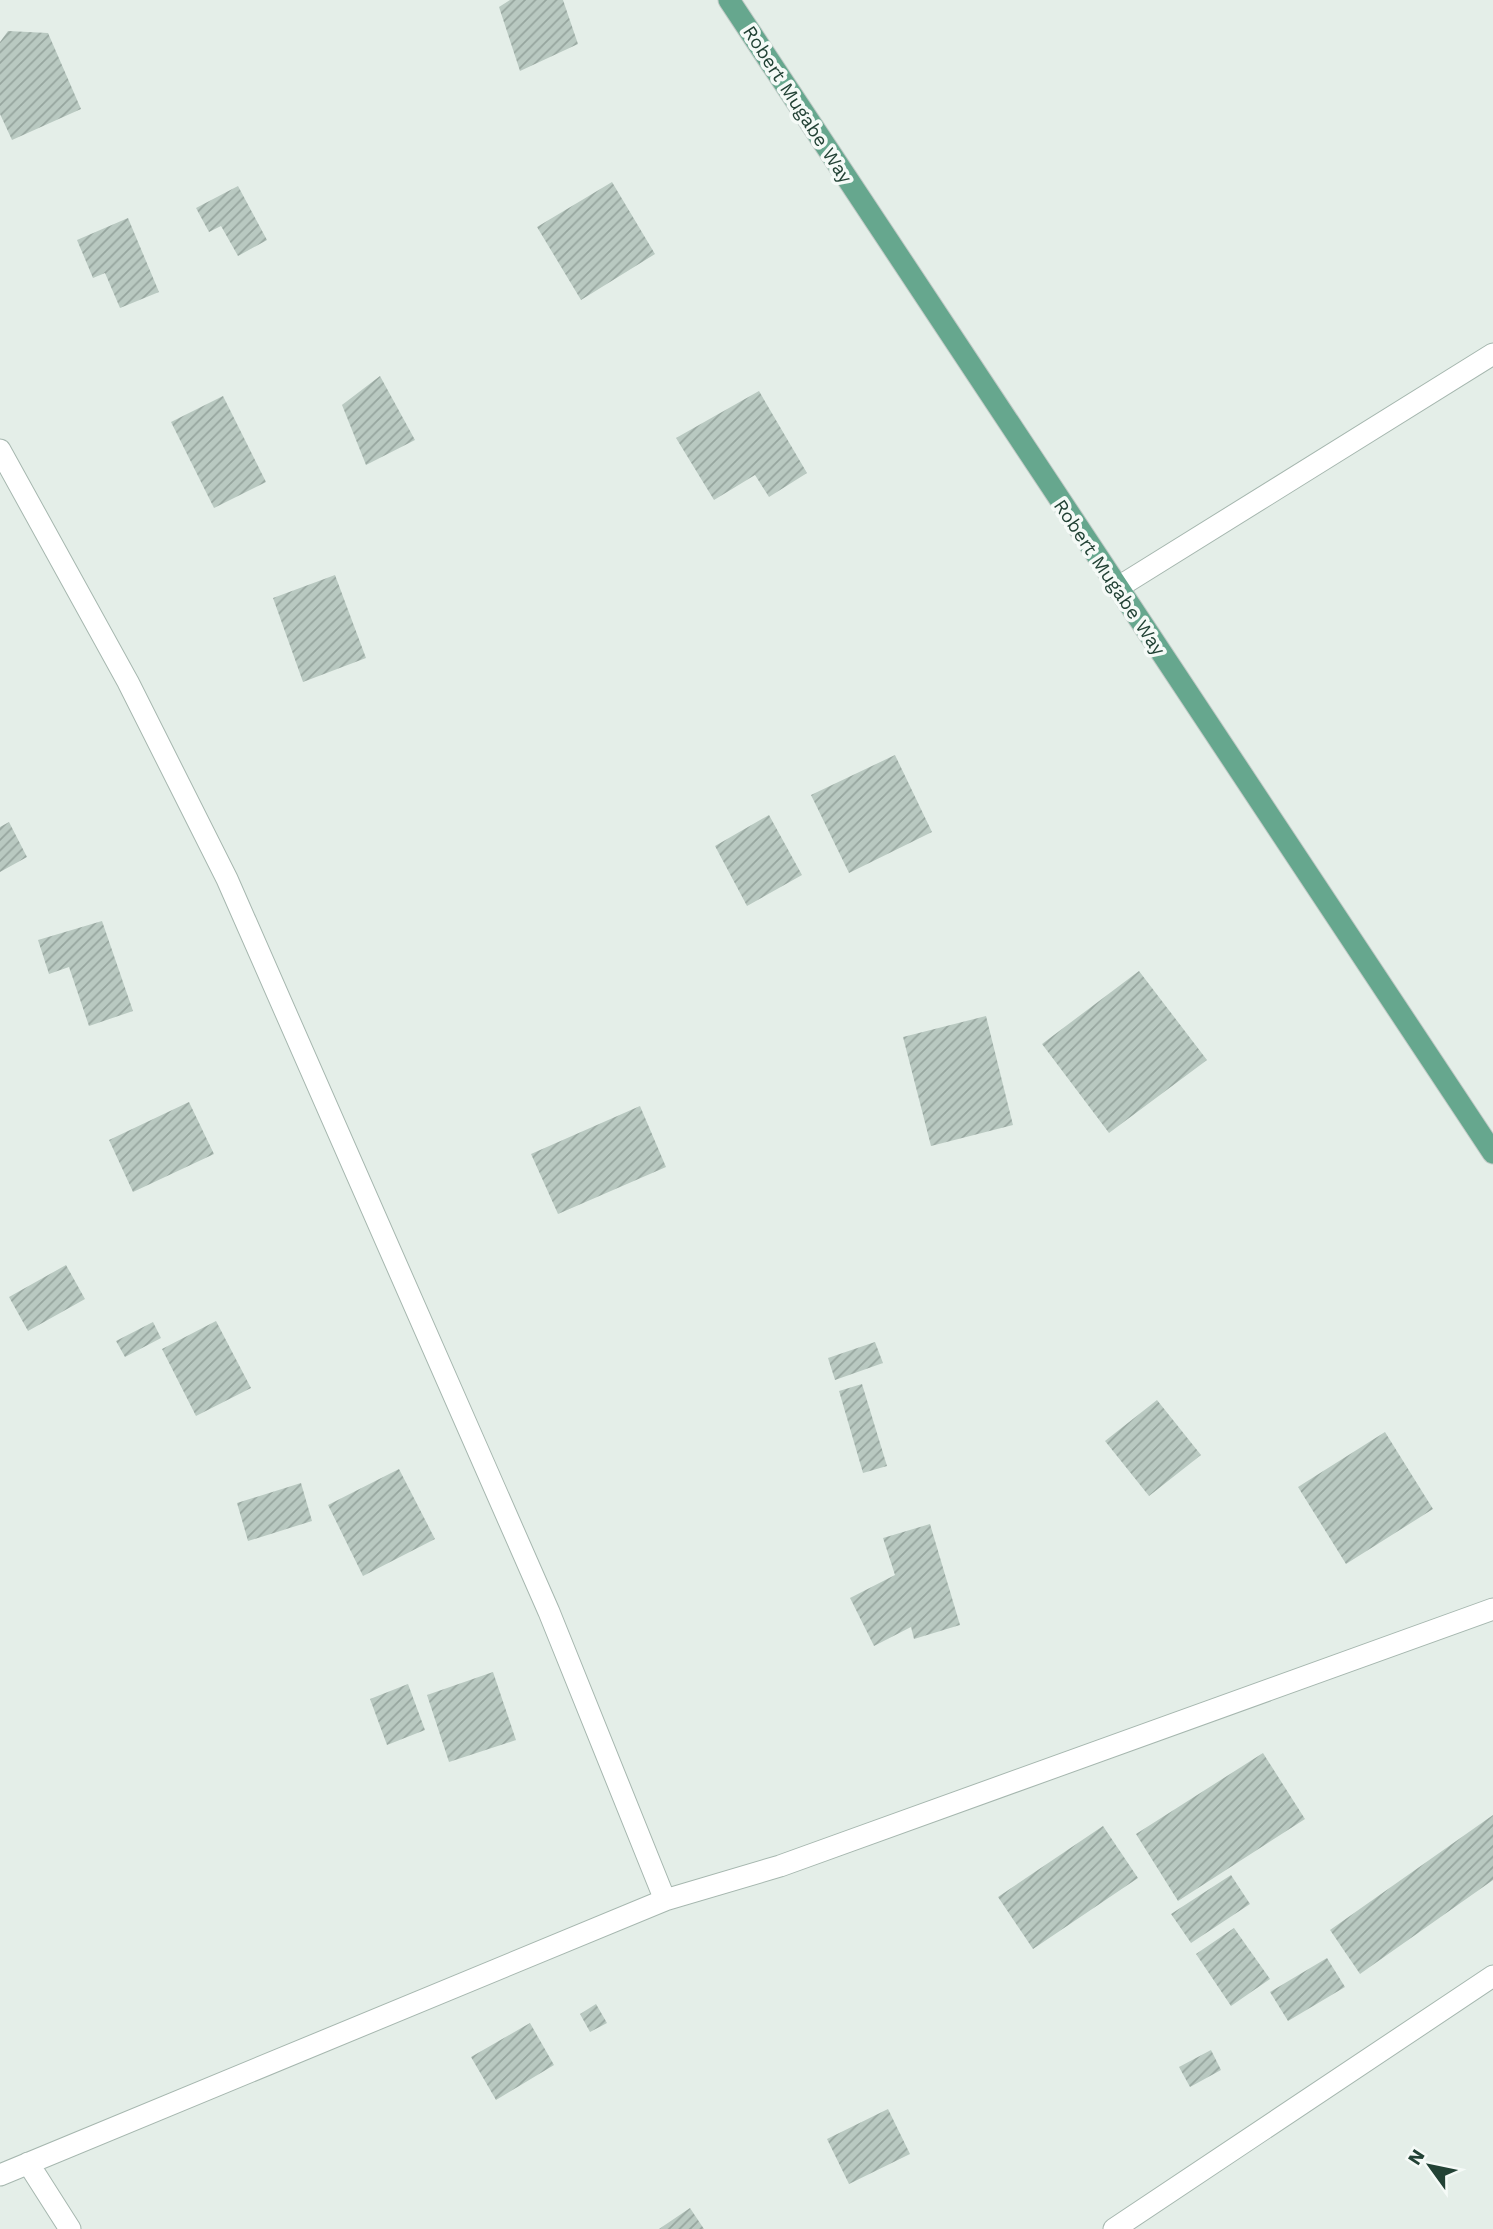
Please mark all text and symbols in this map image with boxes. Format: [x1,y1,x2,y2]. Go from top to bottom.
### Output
street label: Robert Mugabe Way [738,21,857,188]
street label: Robert Mugabe Way [1049,495,1170,660]
north arrow [1395,2131,1465,2201]
text: N [1403,2145,1430,2169]

